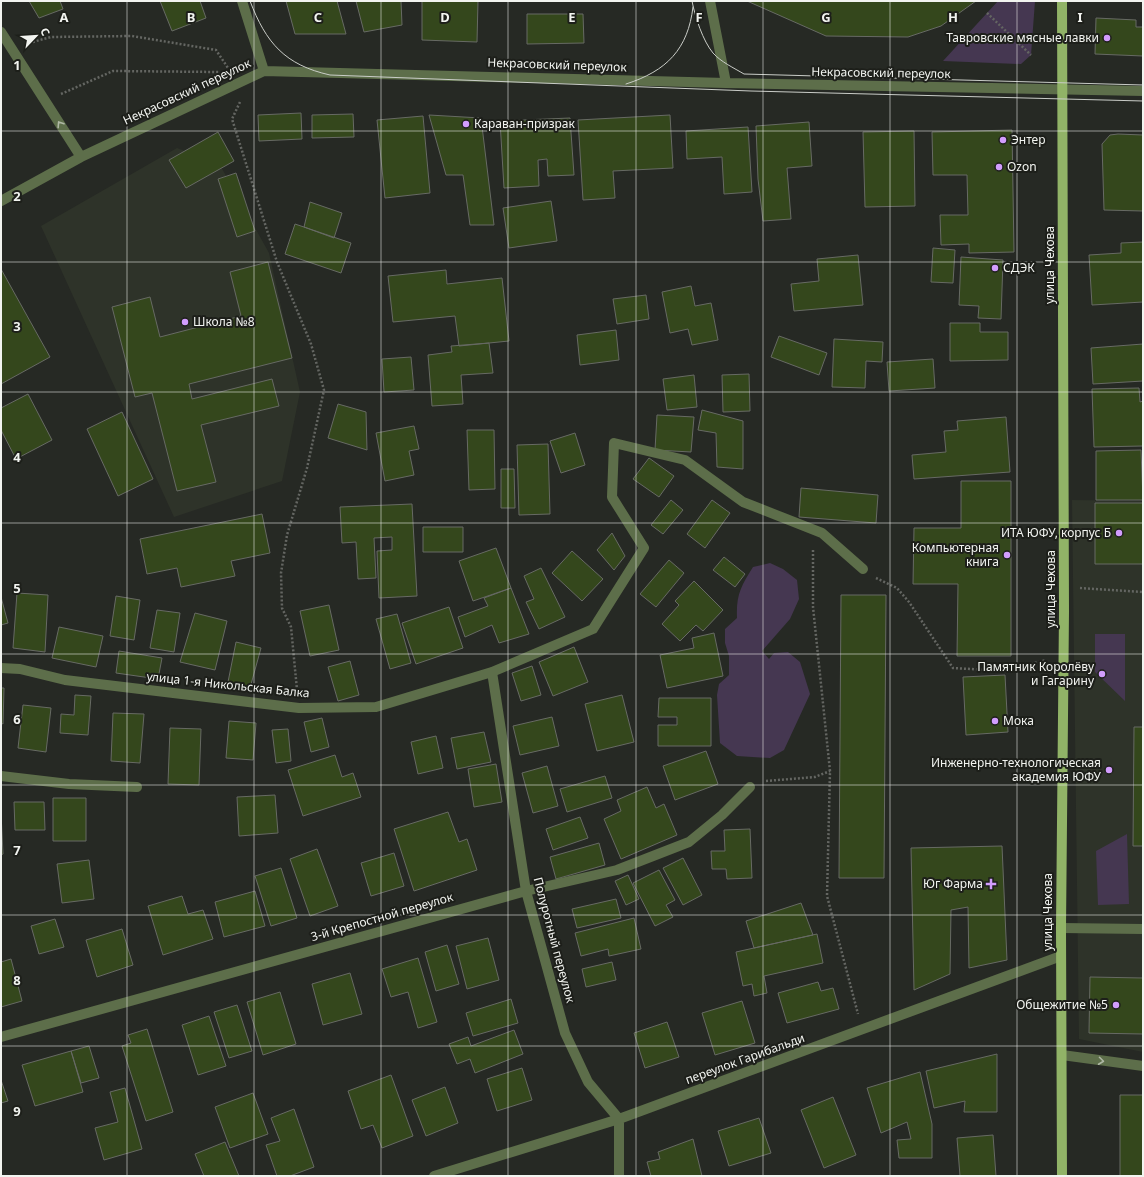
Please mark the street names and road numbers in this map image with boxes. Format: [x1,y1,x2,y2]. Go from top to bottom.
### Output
street label: Некрасовский переулок [120,54,254,129]
street label: Некрасовский переулок [487,54,628,75]
street label: Некрасовский переулок [811,63,951,82]
street label: улица Чехова [1041,226,1058,304]
street label: улица Чехова [1042,550,1059,628]
street label: улица 1-я Никольская Балка [146,667,310,702]
street label: улица Чехова [1039,873,1056,951]
street label: Полуротный переулок [530,875,580,1005]
street label: 3-й Крепостной переулок [309,888,456,945]
street label: переулок Гарибальди [683,1029,807,1088]

